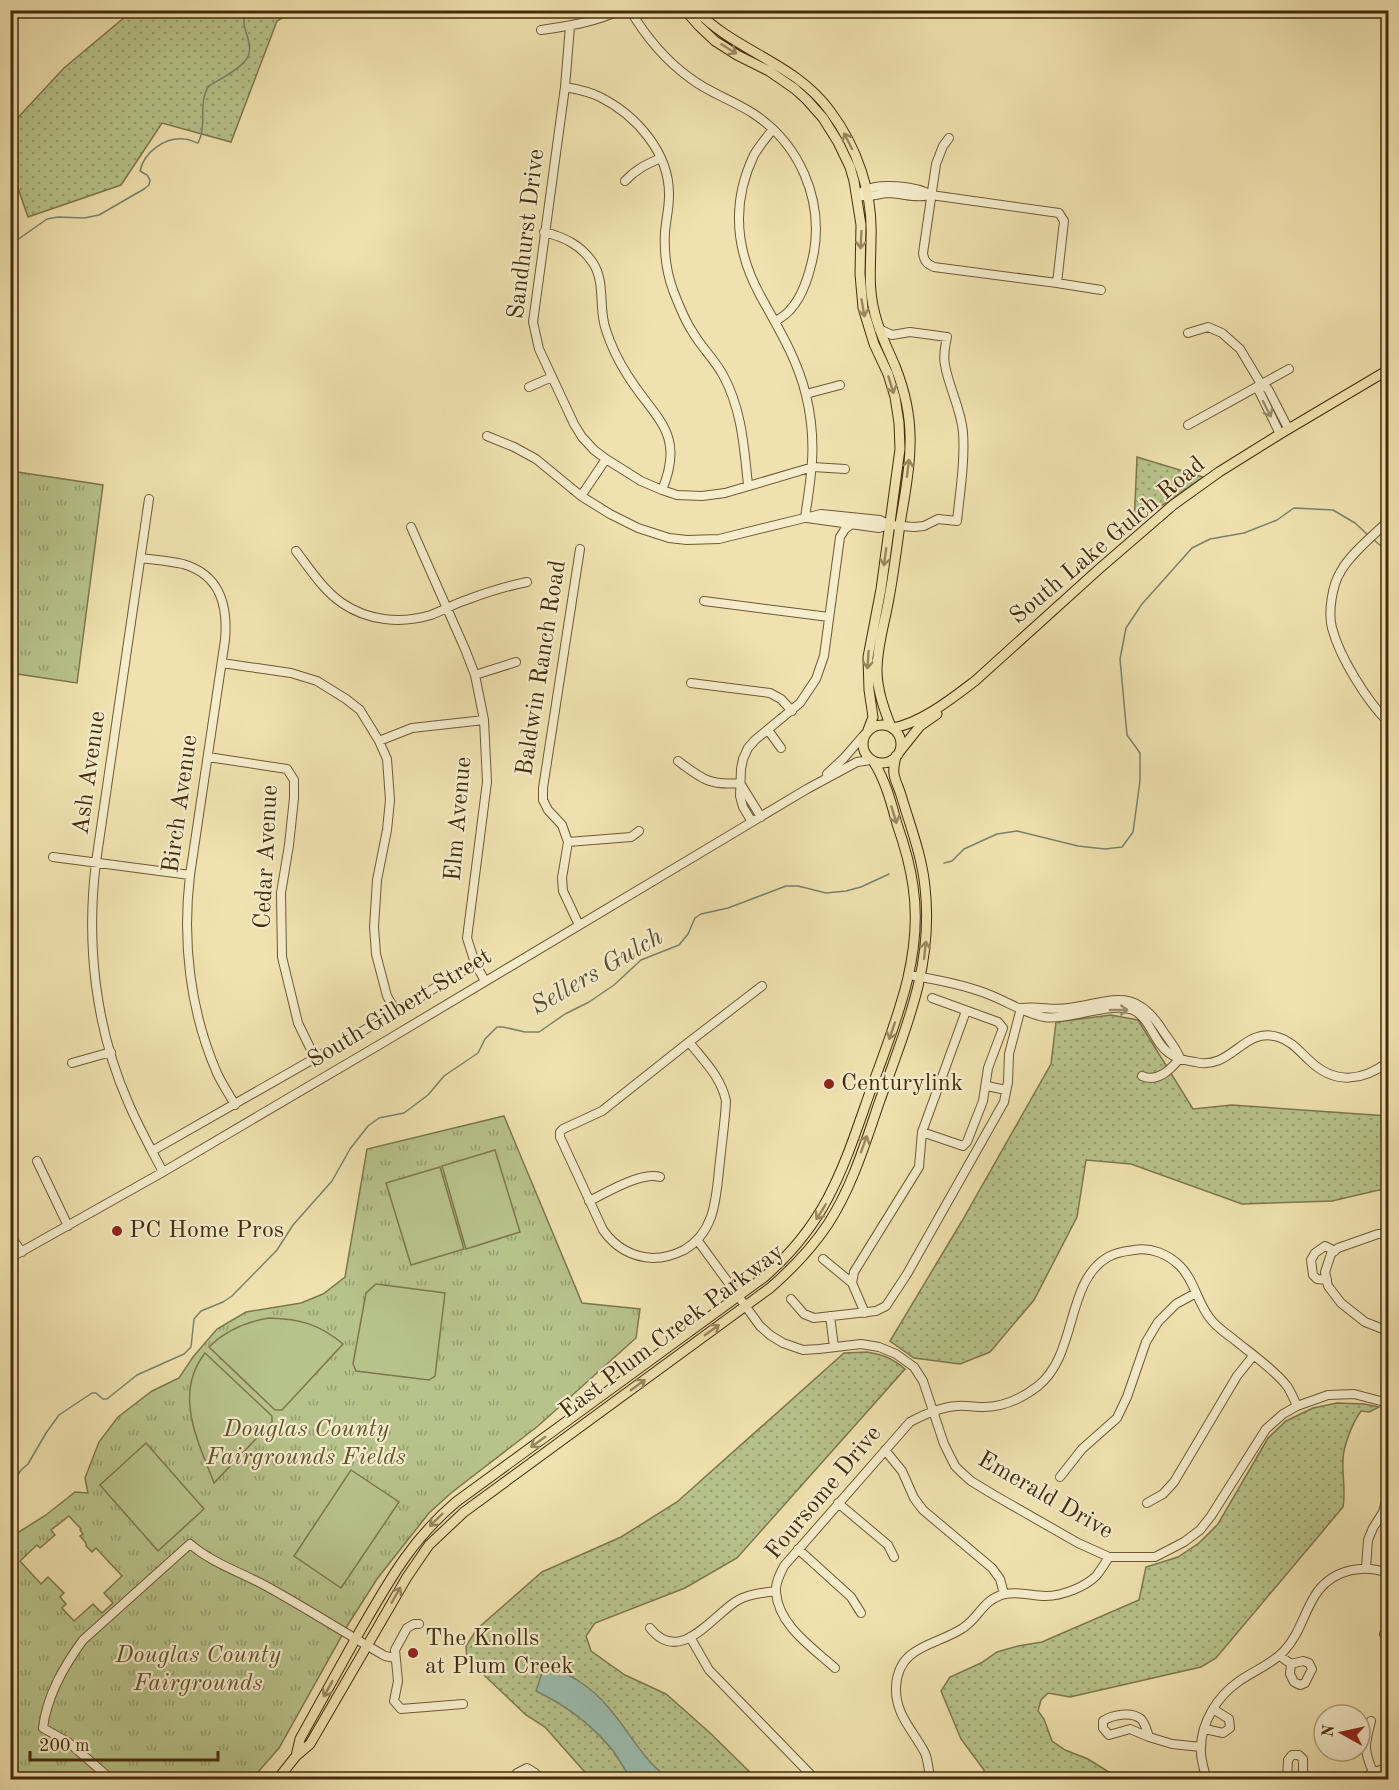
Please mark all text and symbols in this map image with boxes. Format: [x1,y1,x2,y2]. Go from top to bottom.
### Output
one-way arrow [720,43,737,56]
one-way arrow [842,133,854,151]
street label: Sandhurst Drive [505,148,549,320]
one-way arrow [855,229,866,249]
one-way arrow [858,297,869,317]
one-way arrow [886,375,897,394]
one-way arrow [1262,400,1274,418]
street label: South Lake Gulch Road [1006,453,1210,629]
one-way arrow [903,459,914,479]
one-way arrow [880,547,891,567]
street label: Baldwin Ranch Road [513,559,571,777]
one-way arrow [863,649,874,669]
street label: Ash Avenue [69,710,111,836]
street label: Birch Avenue [159,733,203,875]
street label: Elm Avenue [442,756,476,882]
street label: Cedar Avenue [251,784,283,930]
one-way arrow [890,805,901,824]
water label: Sellers Gulch [526,924,668,1020]
one-way arrow [920,940,931,960]
street label: South Gilbert Street [304,945,496,1073]
one-way arrow [1109,1004,1128,1016]
one-way arrow [886,1021,897,1040]
place label: Centurylink [841,1072,963,1096]
marker: Centurylink [822,1077,836,1091]
one-way arrow [860,1135,871,1154]
one-way arrow [815,1203,827,1220]
place label: PC Home Pros [129,1219,284,1243]
marker: PC Home Pros [110,1224,124,1238]
street label: East Plum Creek Parkway [555,1240,789,1424]
one-way arrow [704,1324,720,1337]
one-way arrow [629,1379,645,1391]
park label: Douglas County Fairgrounds Fields [205,1418,406,1470]
street label: Foursome Drive [762,1422,886,1564]
one-way arrow [530,1436,546,1448]
street label: Emerald Drive [973,1448,1117,1544]
one-way arrow [429,1513,444,1527]
one-way arrow [391,1587,403,1604]
place label: The Knolls at Plum Creek [425,1627,574,1679]
park label: Douglas County Fairgrounds [114,1644,281,1696]
marker: The Knolls at Plum Creek [406,1646,420,1660]
one-way arrow [322,1679,333,1697]
north arrow [1312,1703,1372,1763]
text: N [1320,1723,1338,1738]
scale bar [30,1724,218,1762]
text: 200 m [39,1737,90,1755]

